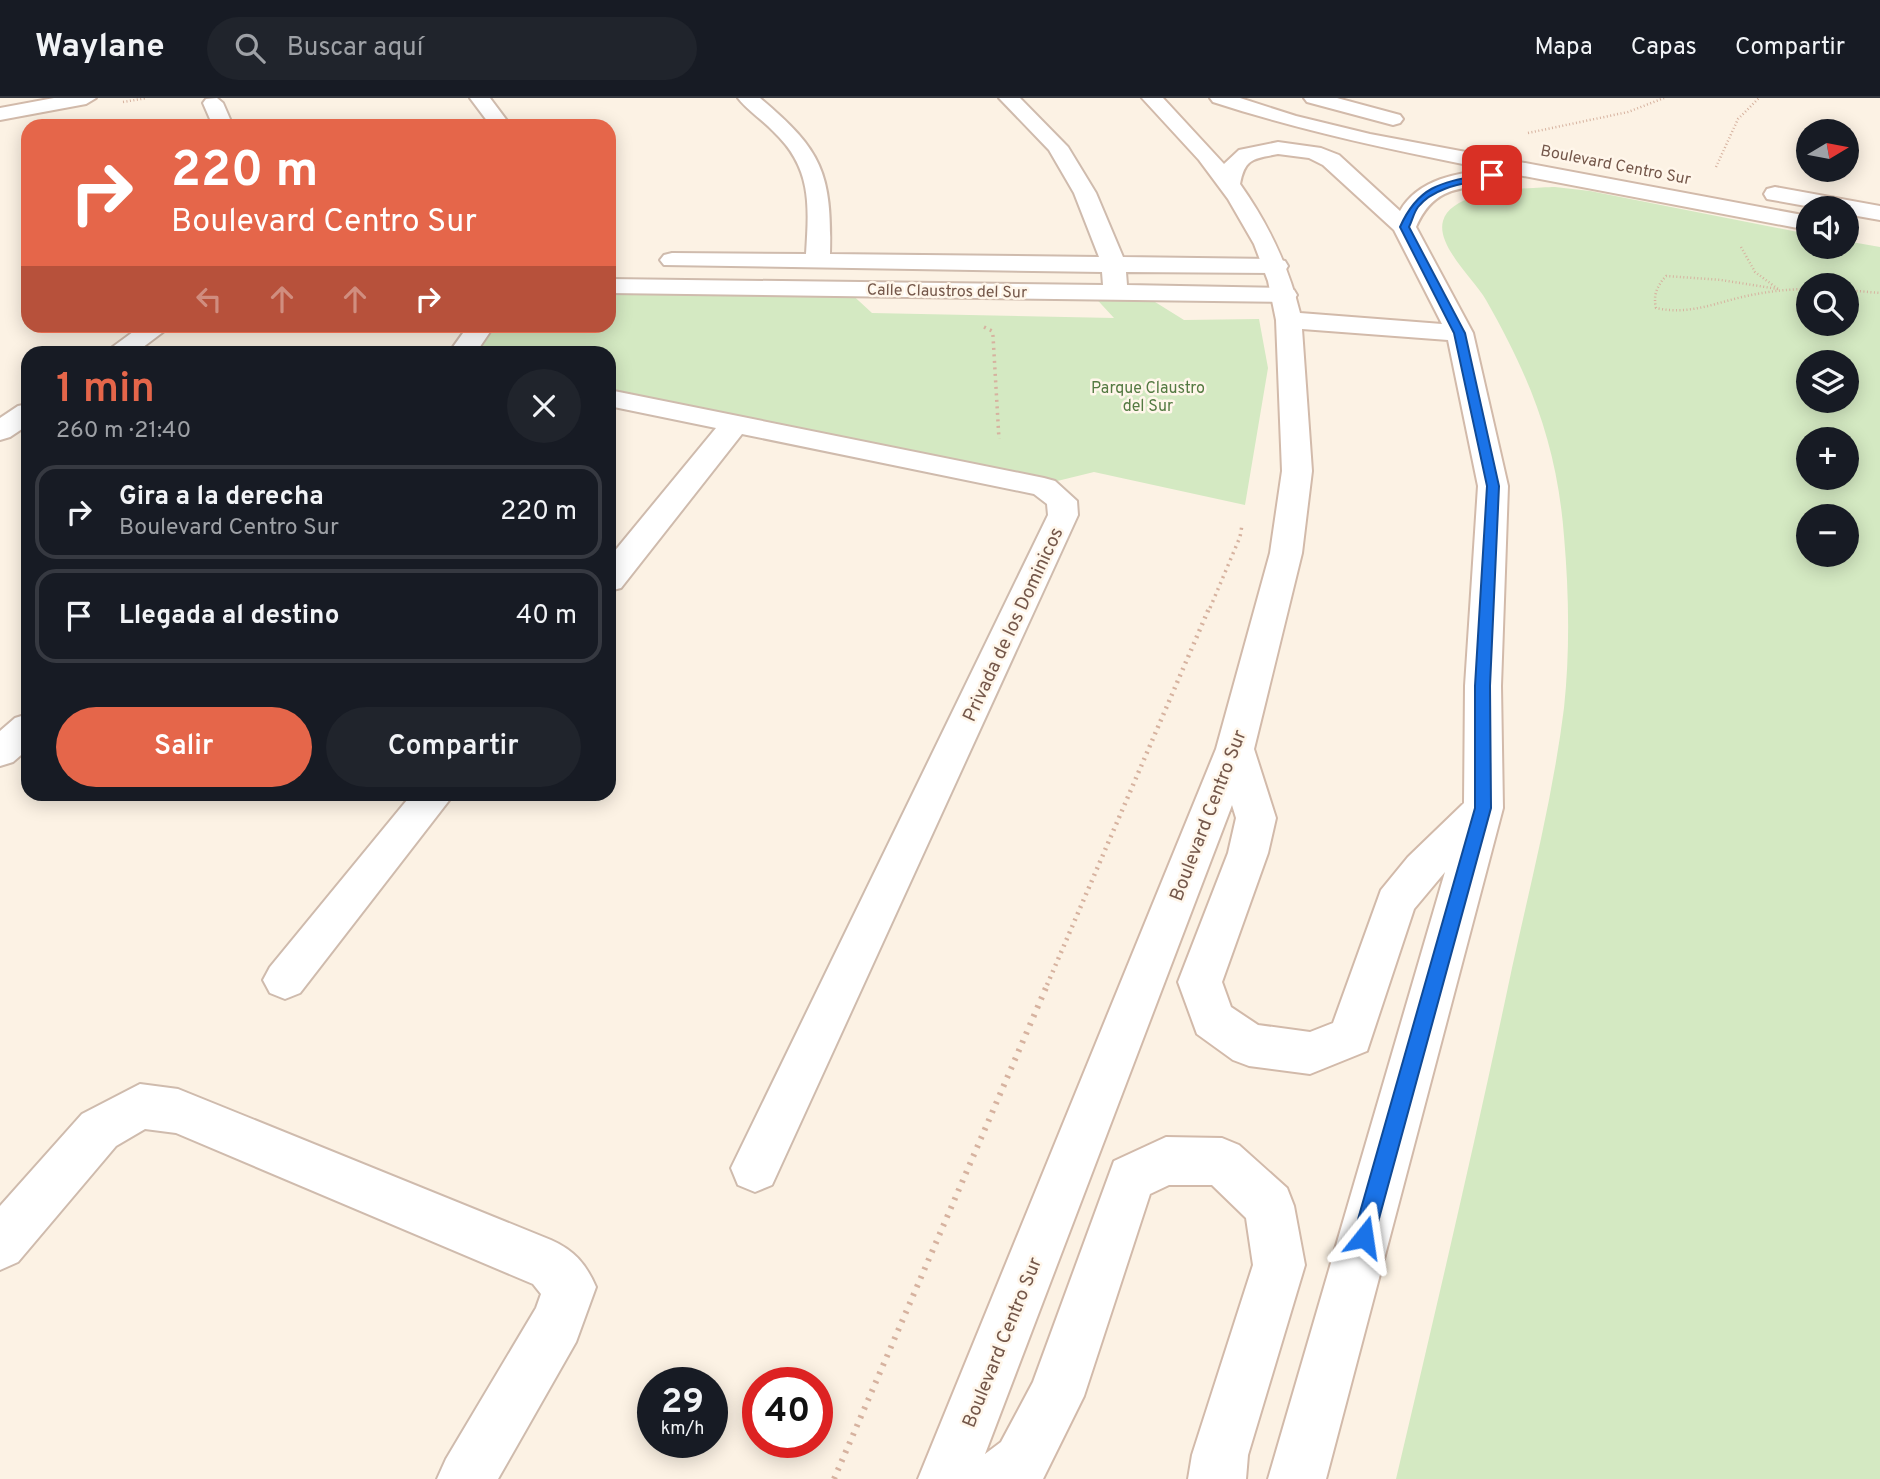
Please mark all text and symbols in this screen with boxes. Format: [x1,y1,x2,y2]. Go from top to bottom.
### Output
search box [207,17,697,80]
text: Waylane [35,27,165,69]
icon: search [231,29,269,67]
text: Buscar aquí [287,32,423,65]
text: Mapa [1535,33,1593,63]
text: Capas [1631,33,1697,63]
text: Compartir [1735,33,1845,63]
north arrow [1796,119,1858,182]
map controls [1796,119,1859,567]
text: 220 m [171,142,318,204]
street label: Boulevard Centro Sur [1539,142,1693,190]
pin [1462,145,1522,205]
icon: right [56,147,147,238]
icon: arrive [1473,156,1511,194]
button: sound [1796,196,1859,259]
text: Boulevard Centro Sur [171,203,477,243]
button: search [1796,273,1859,336]
icon: left [190,280,228,318]
icon: ahead [263,280,301,318]
icon: ahead [336,280,374,318]
icon: right [409,280,447,318]
street label: Calle Claustros del Sur [867,281,1027,303]
button: layers [1796,350,1859,413]
text: 1 min [56,364,155,417]
button: close [507,369,581,443]
park label: Parque Claustro del Sur [1091,379,1205,417]
text: 260 m · 21:40 [56,417,191,446]
button: + [1796,427,1859,490]
text: Gira a la derecha [119,481,324,514]
icon: right [60,493,98,531]
text: 220 m [500,496,577,529]
button: − [1796,504,1859,567]
text: Boulevard Centro Sur [119,514,339,543]
street label: Privada de los Dominicos [958,524,1069,726]
icon: arrive [60,597,98,635]
text: Llegada al destino [119,600,339,633]
text: 40 m [516,600,577,633]
button: Salir [56,707,312,787]
button: Compartir [326,707,581,787]
street label: Boulevard Centro Sur [1165,726,1253,905]
position arrow [1327,1200,1401,1274]
street label: Boulevard Centro Sur [958,1253,1048,1431]
speed limit sign: 40 [742,1367,833,1458]
text: 29 [661,1381,704,1425]
text: km/h [661,1418,704,1441]

